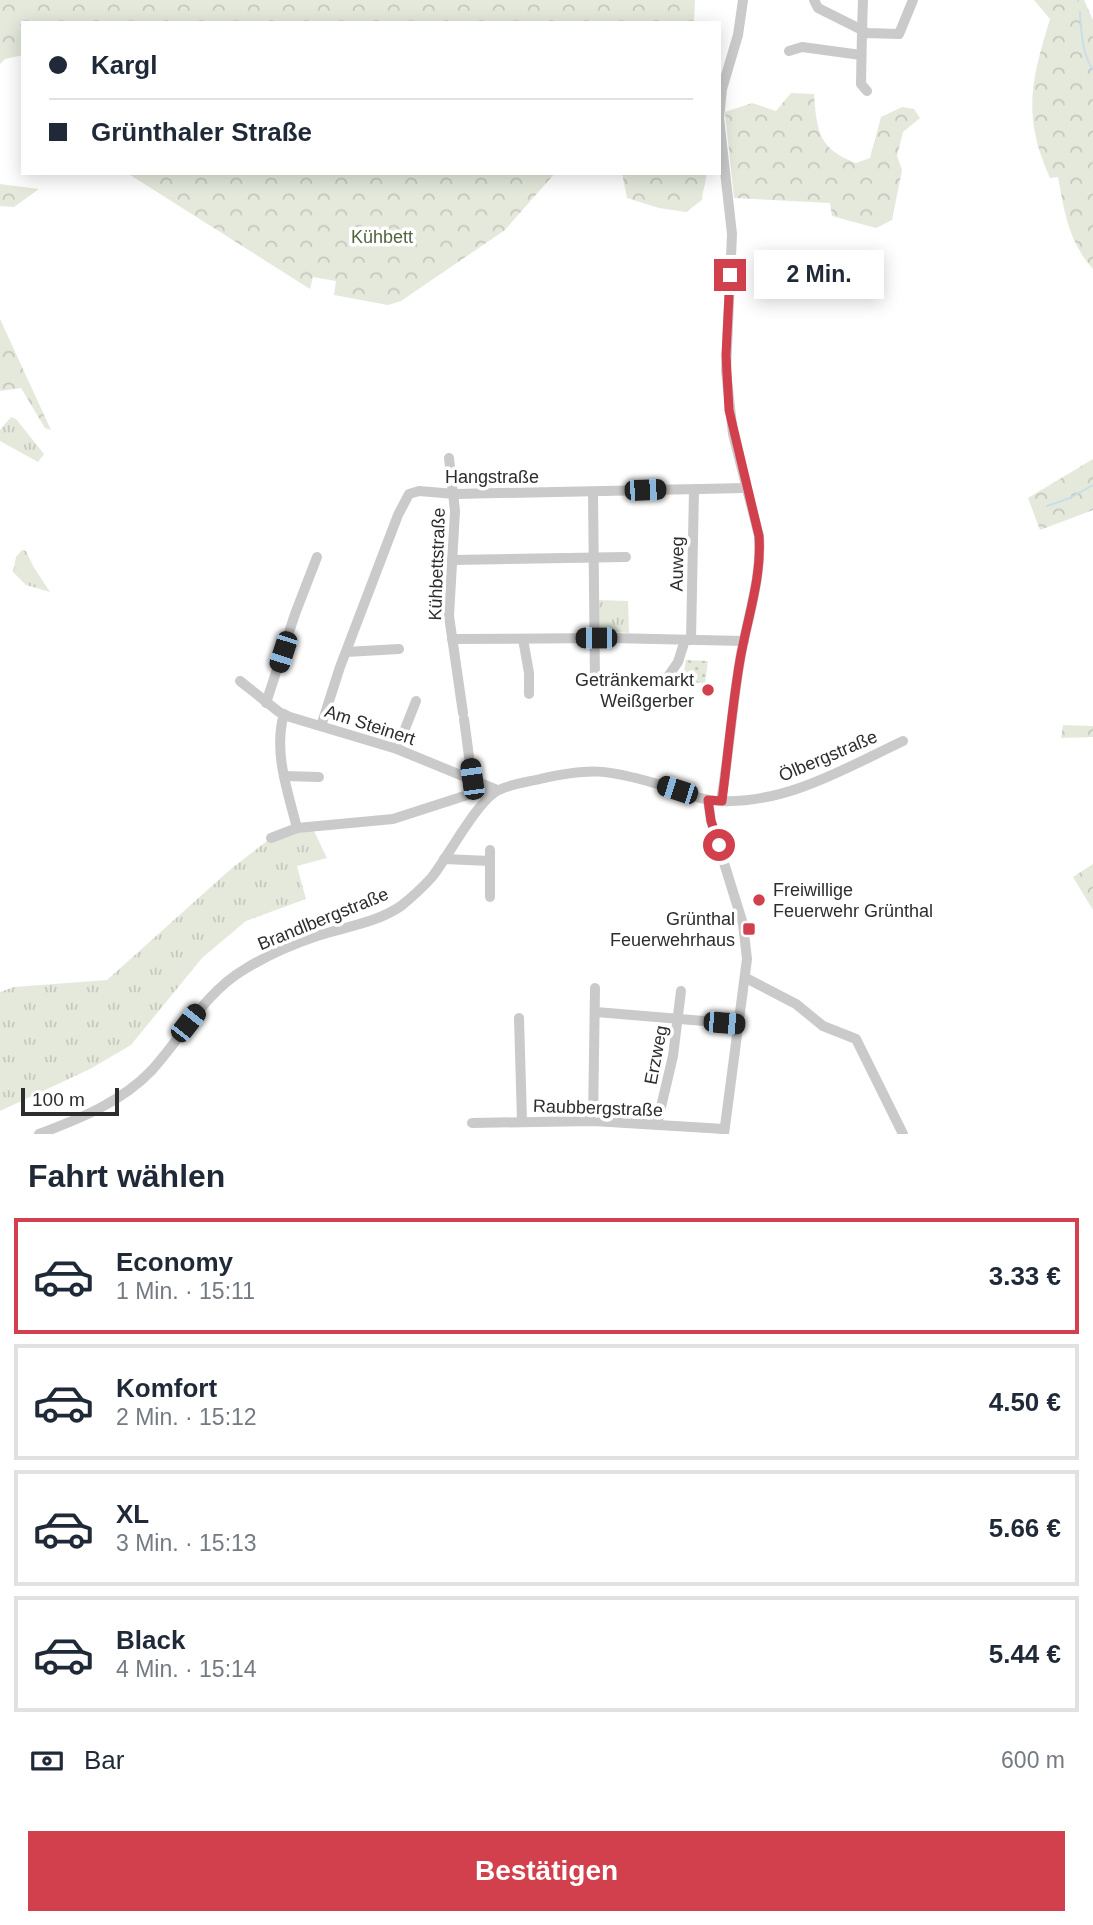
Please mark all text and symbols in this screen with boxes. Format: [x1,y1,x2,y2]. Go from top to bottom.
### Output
text: Kargl [91,50,157,80]
text: Grünthaler Straße [91,117,312,147]
park label: Kühbett [351,227,413,247]
callout: 2 Min. [754,250,884,300]
route end [714,259,746,291]
text: 2 Min. [786,261,852,287]
street label: Hangstraße [445,467,539,487]
car [624,479,667,501]
street label: Kühbettstraße [425,507,449,621]
street label: Auweg [667,536,687,592]
car [576,628,618,649]
car [267,629,300,675]
place label: Getränkemarkt Weißgerber [575,670,694,711]
marker: Getränkemarkt Weißgerber [700,682,716,698]
street label: Am Steinert [322,701,418,749]
street label: Ölbergstraße [776,726,880,786]
car [459,757,486,801]
car [654,774,701,806]
route start [703,829,735,861]
place label: Freiwillige Feuerwehr Grünthal [773,880,933,921]
street label: Brandlbergstraße [255,884,391,954]
marker: Freiwillige Feuerwehr Grünthal [751,892,767,908]
place label: Grünthal Feuerwehrhaus [610,909,735,950]
marker: Grünthal Feuerwehrhaus [741,921,757,937]
car [167,1000,210,1046]
car [703,1011,746,1035]
street label: Erzweg [640,1024,672,1086]
scale bar [21,1085,119,1117]
text: 100 m [32,1089,85,1110]
street label: Raubbergstraße [533,1096,663,1120]
text: Fahrt wählen [28,1158,225,1194]
icon: car [32,1245,95,1308]
text: Economy [116,1247,233,1277]
text: 3.33 € [989,1261,1061,1291]
text: 1 Min. · 15:11 [116,1278,255,1304]
icon: car [32,1371,95,1434]
text: Komfort [116,1373,217,1403]
text: 4.50 € [989,1387,1061,1417]
text: 2 Min. · 15:12 [116,1404,257,1430]
icon: car [32,1497,95,1560]
text: XL [116,1499,149,1529]
text: 5.66 € [989,1513,1061,1543]
text: 3 Min. · 15:13 [116,1530,257,1556]
icon: car [32,1623,95,1686]
text: Black [116,1625,185,1655]
text: 5.44 € [989,1639,1061,1669]
text: 4 Min. · 15:14 [116,1656,257,1682]
icon: cash [28,1742,66,1780]
text: Bar [84,1745,124,1775]
text: 600 m [1001,1747,1065,1773]
button: Bestätigen [28,1831,1065,1911]

